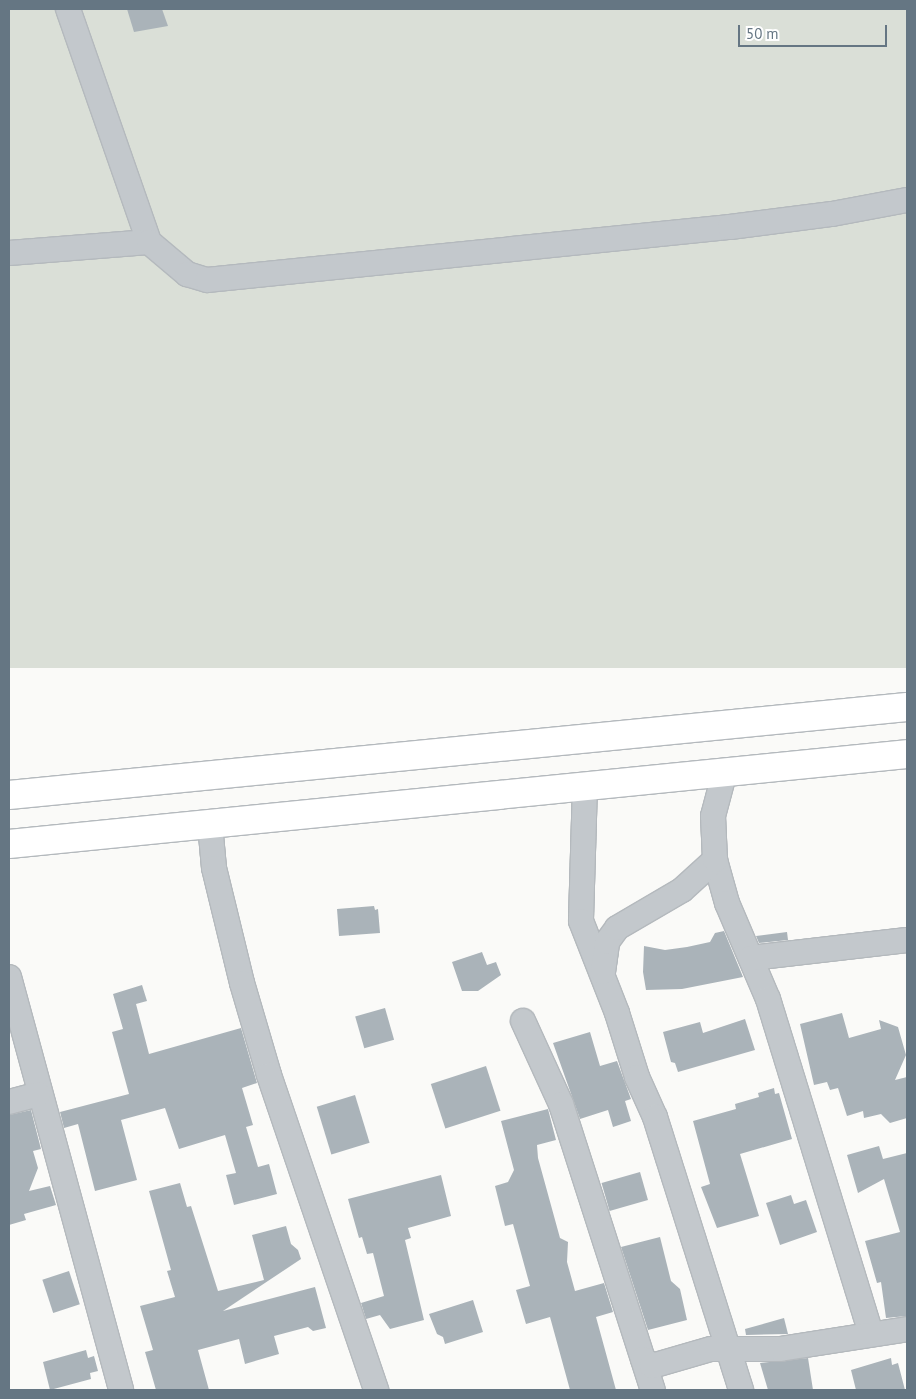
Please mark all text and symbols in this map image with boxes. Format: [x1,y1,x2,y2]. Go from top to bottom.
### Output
scale bar [741,15,890,47]
text: 50 m [746,24,779,43]

